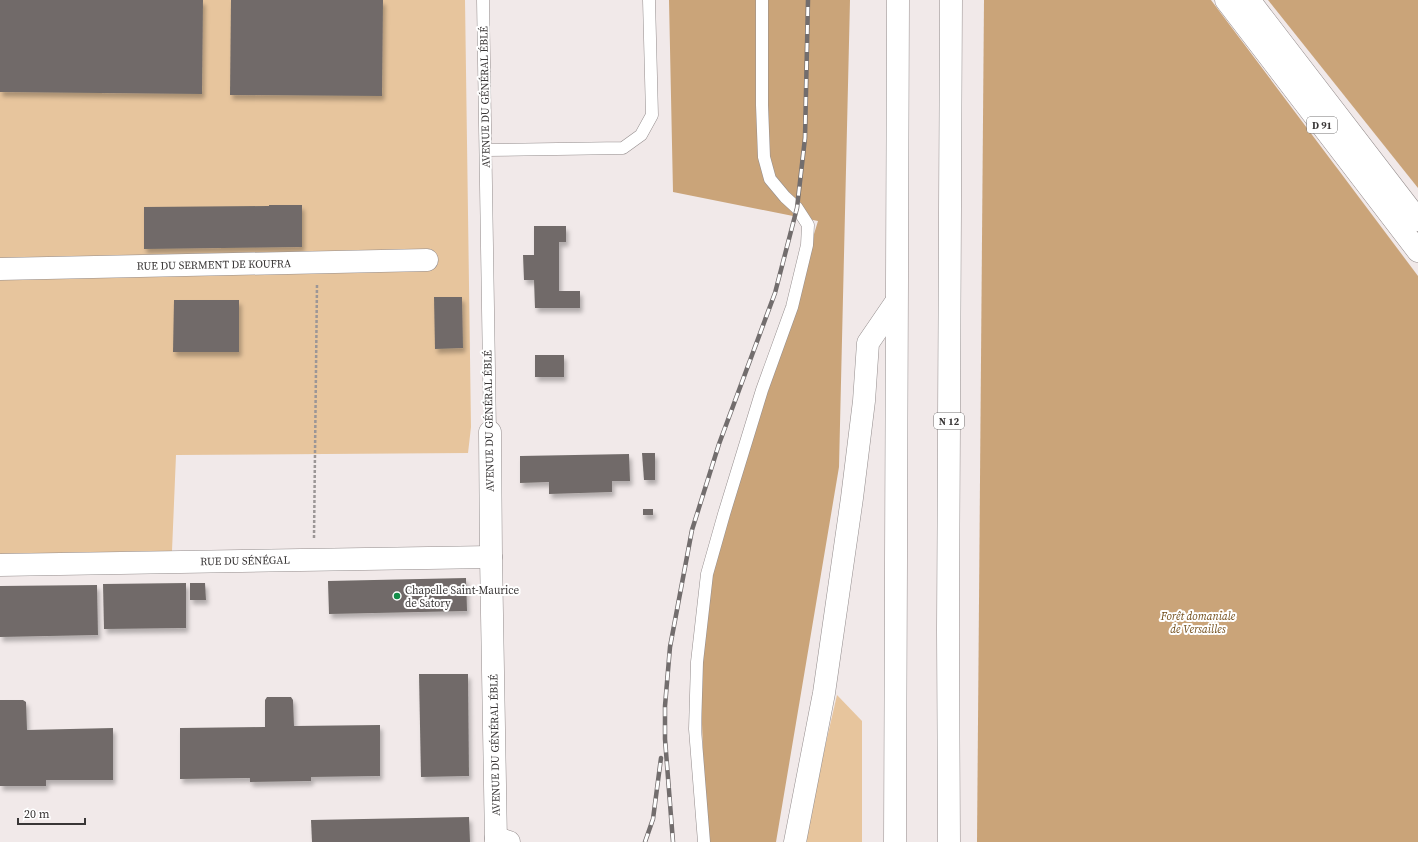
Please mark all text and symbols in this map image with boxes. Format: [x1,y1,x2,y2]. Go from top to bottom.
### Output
street label: AVENUE DU GÉNÉRAL ÉBLÉ [476,26,494,168]
road number: D 91 [1307,117,1337,133]
street label: RUE DU SERMENT DE KOUFRA [137,256,292,274]
street label: AVENUE DU GÉNÉRAL ÉBLÉ [480,350,498,492]
road number: N 12 [934,413,964,429]
street label: RUE DU SÉNÉGAL [200,553,290,569]
place label: Chapelle Saint-Maurice de Satory [405,583,520,611]
marker: Chapelle Saint-Maurice de Satory [392,591,402,601]
park label: Forêt domaniale de Versailles [1160,609,1236,637]
street label: AVENUE DU GÉNÉRAL ÉBLÉ [486,674,504,816]
scale bar [18,800,85,826]
text: 20 m [24,806,50,822]

